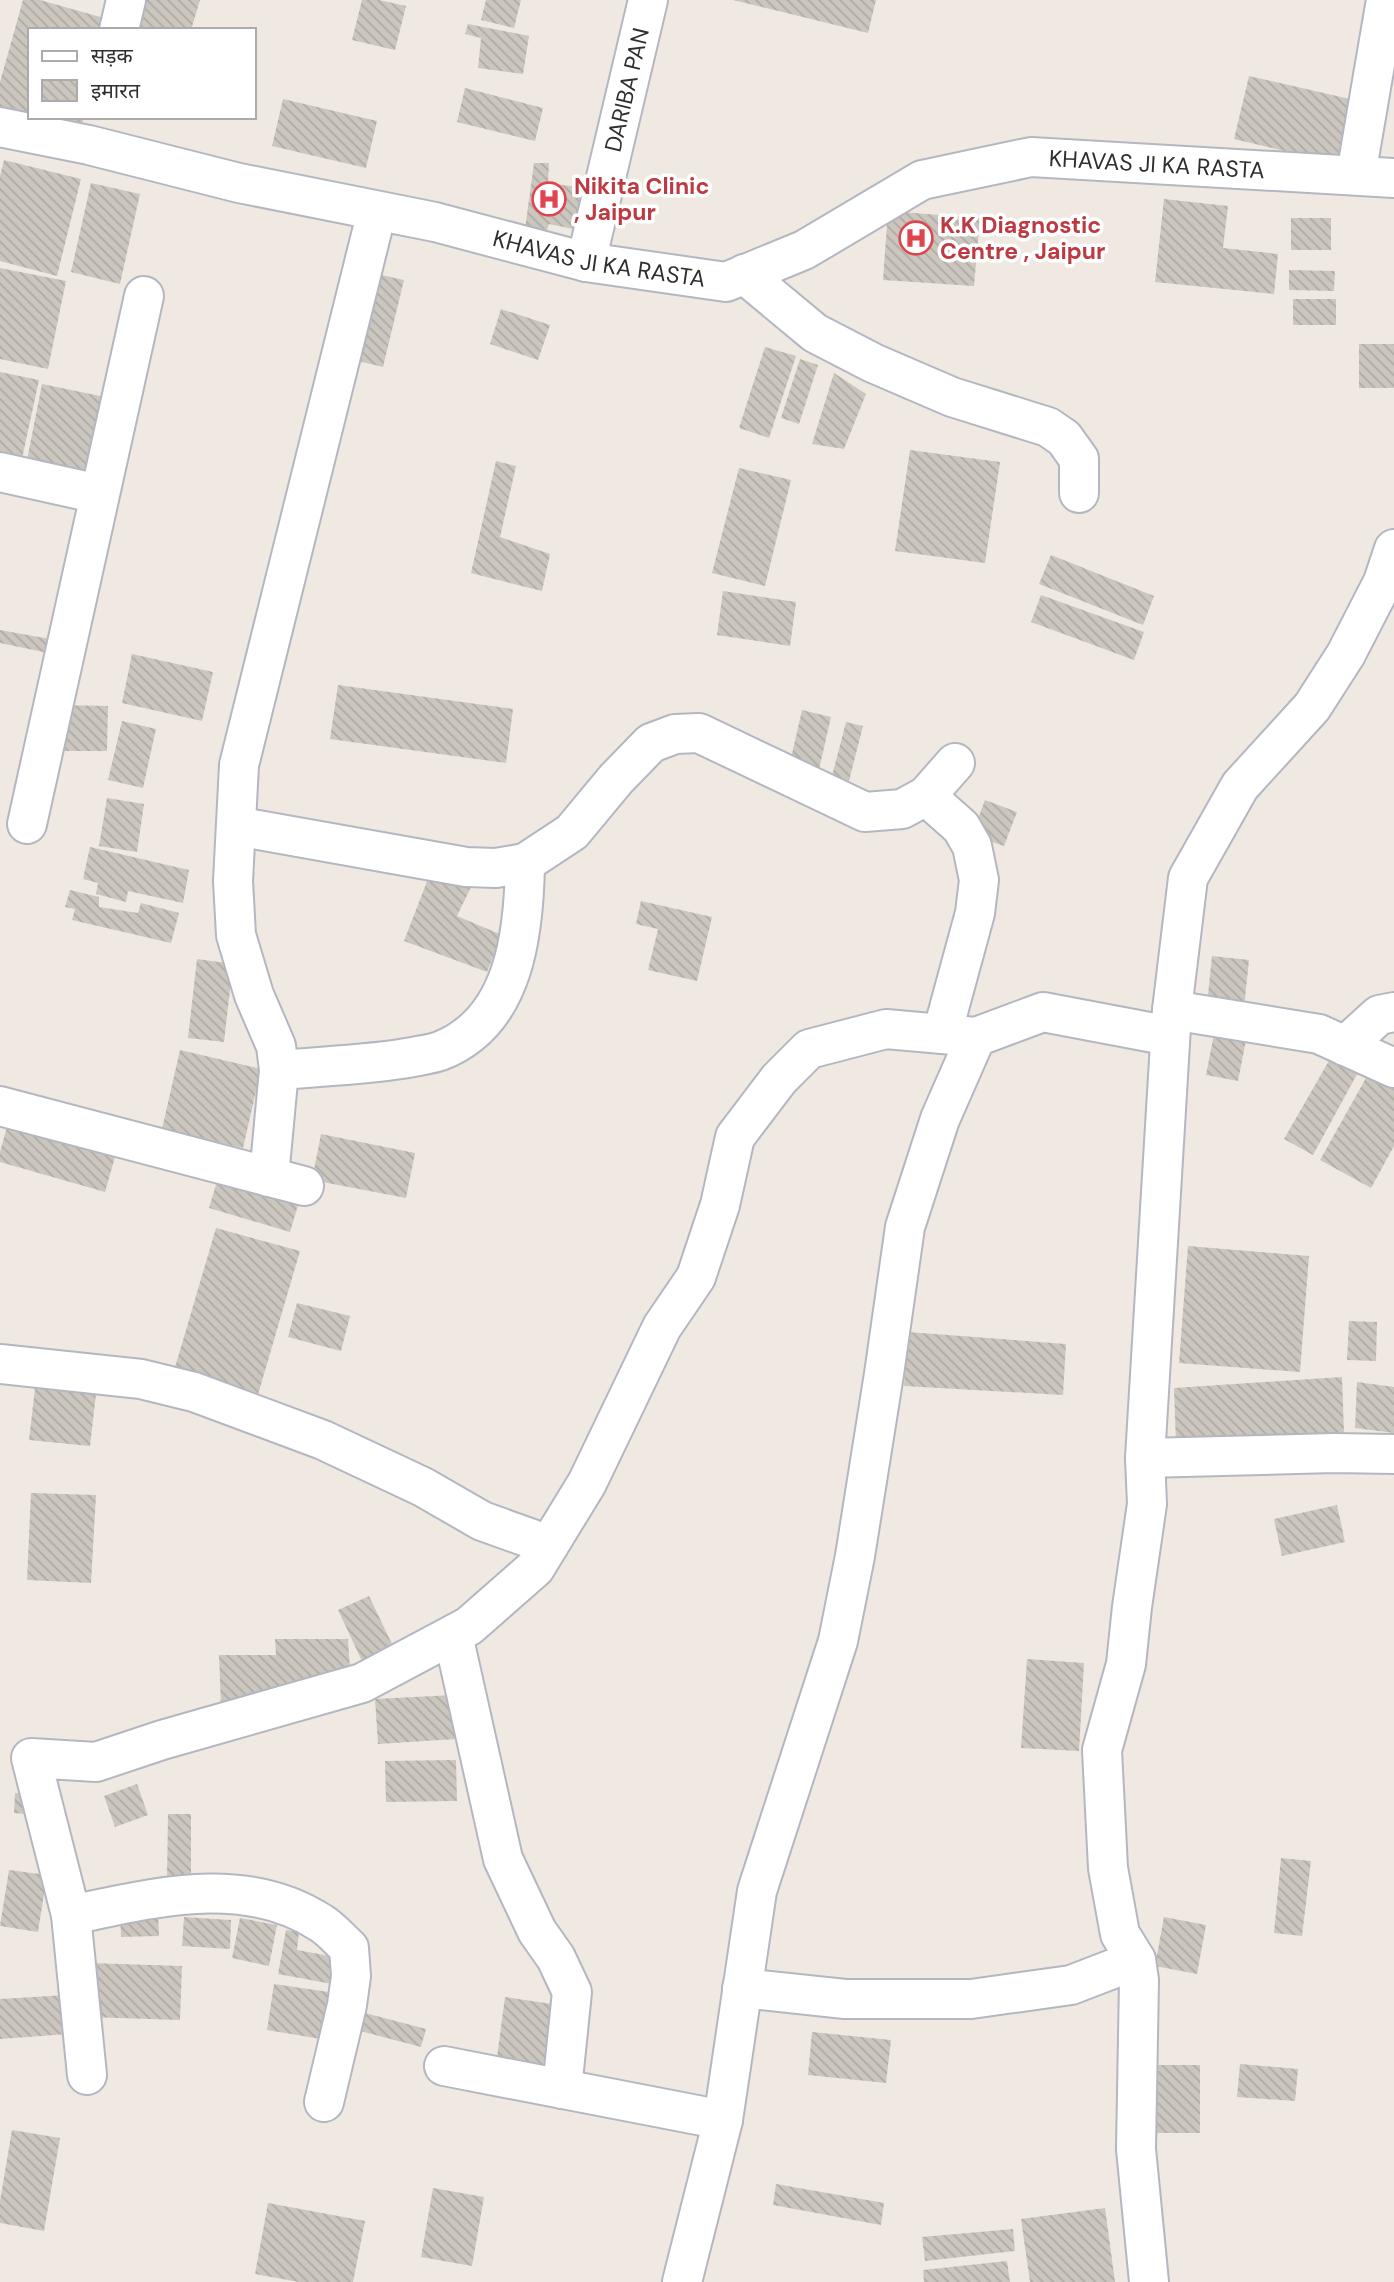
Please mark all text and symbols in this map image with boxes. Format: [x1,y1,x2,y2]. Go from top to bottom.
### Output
street label: DARIBA PAN [598,25,656,155]
legend [28,28,256,119]
text: सड़क [91,42,133,70]
text: इमारत [91,77,141,105]
street label: KHAVAS JI KA RASTA [1048,143,1266,186]
place label: Nikita Clinic , Jaipur [574,171,709,227]
hospital icon: Nikita Clinic , Jaipur [530,180,568,218]
place label: K.K Diagnostic Centre , Jaipur [940,210,1105,266]
hospital icon: K.K Diagnostic Centre , Jaipur [897,219,935,257]
street label: KHAVAS JI KA RASTA [490,223,707,294]

